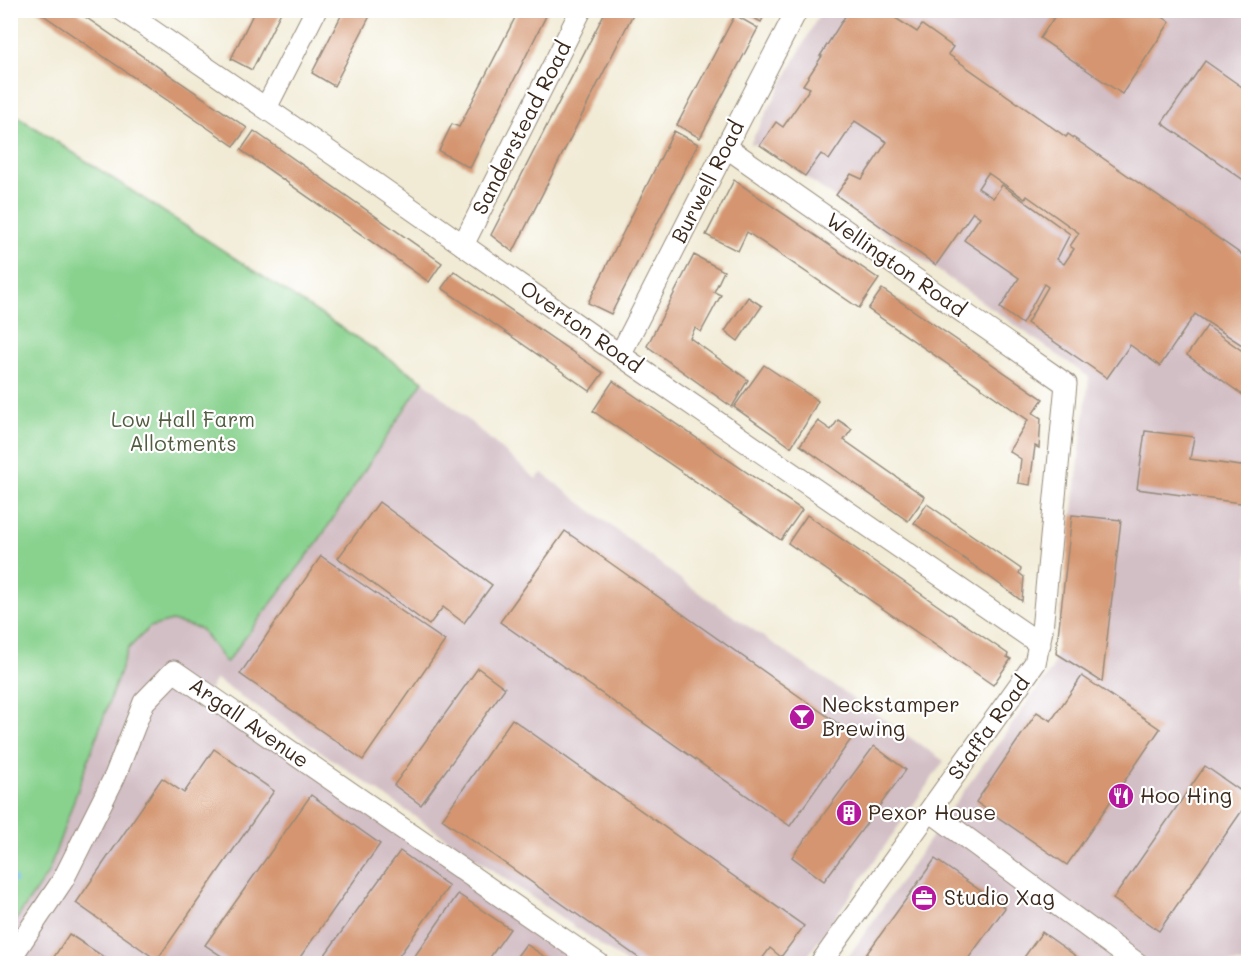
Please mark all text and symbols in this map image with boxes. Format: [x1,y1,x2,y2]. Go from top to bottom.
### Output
street label: Sanderstead Road [465,36,576,219]
street label: Burwell Road [664,116,749,247]
street label: Wellington Road [822,206,972,322]
street label: Overton Road [515,274,648,378]
park label: Low Hall Farm Allotments [111,405,255,456]
street label: Argall Avenue [185,670,315,773]
street label: Staffa Road [941,670,1035,785]
place label: Neckstamper Brewing [822,690,960,741]
bar icon: Neckstamper Brewing [787,702,817,732]
restaurant icon: Hoo Hing [1106,781,1136,811]
place label: Hoo Hing [1140,781,1232,808]
building icon: Pexor House [834,798,864,828]
place label: Pexor House [868,798,996,825]
office icon: Studio Xag [909,883,939,913]
place label: Studio Xag [944,883,1055,910]

